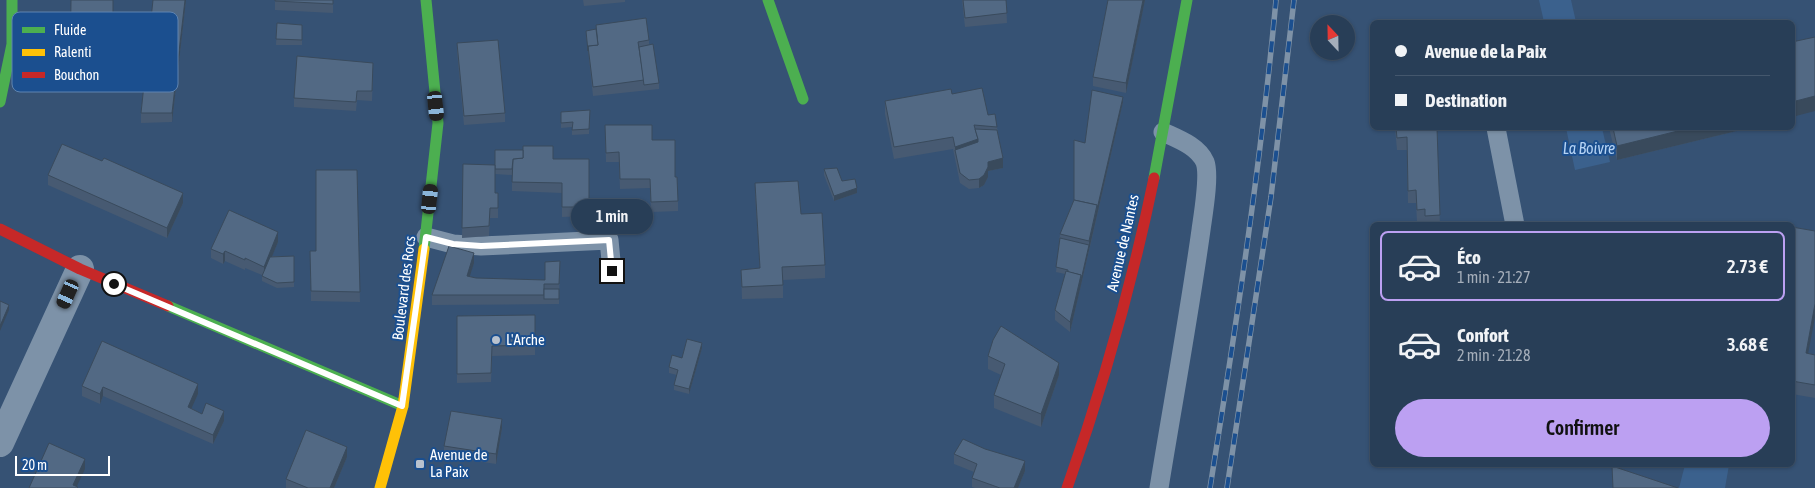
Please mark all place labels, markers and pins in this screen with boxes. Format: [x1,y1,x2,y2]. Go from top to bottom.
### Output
place label: L'Arche [506,331,545,348]
marker: L'Arche [490,334,502,346]
place label: Avenue de La Paix [430,446,488,480]
marker: Avenue de La Paix [414,458,426,470]

